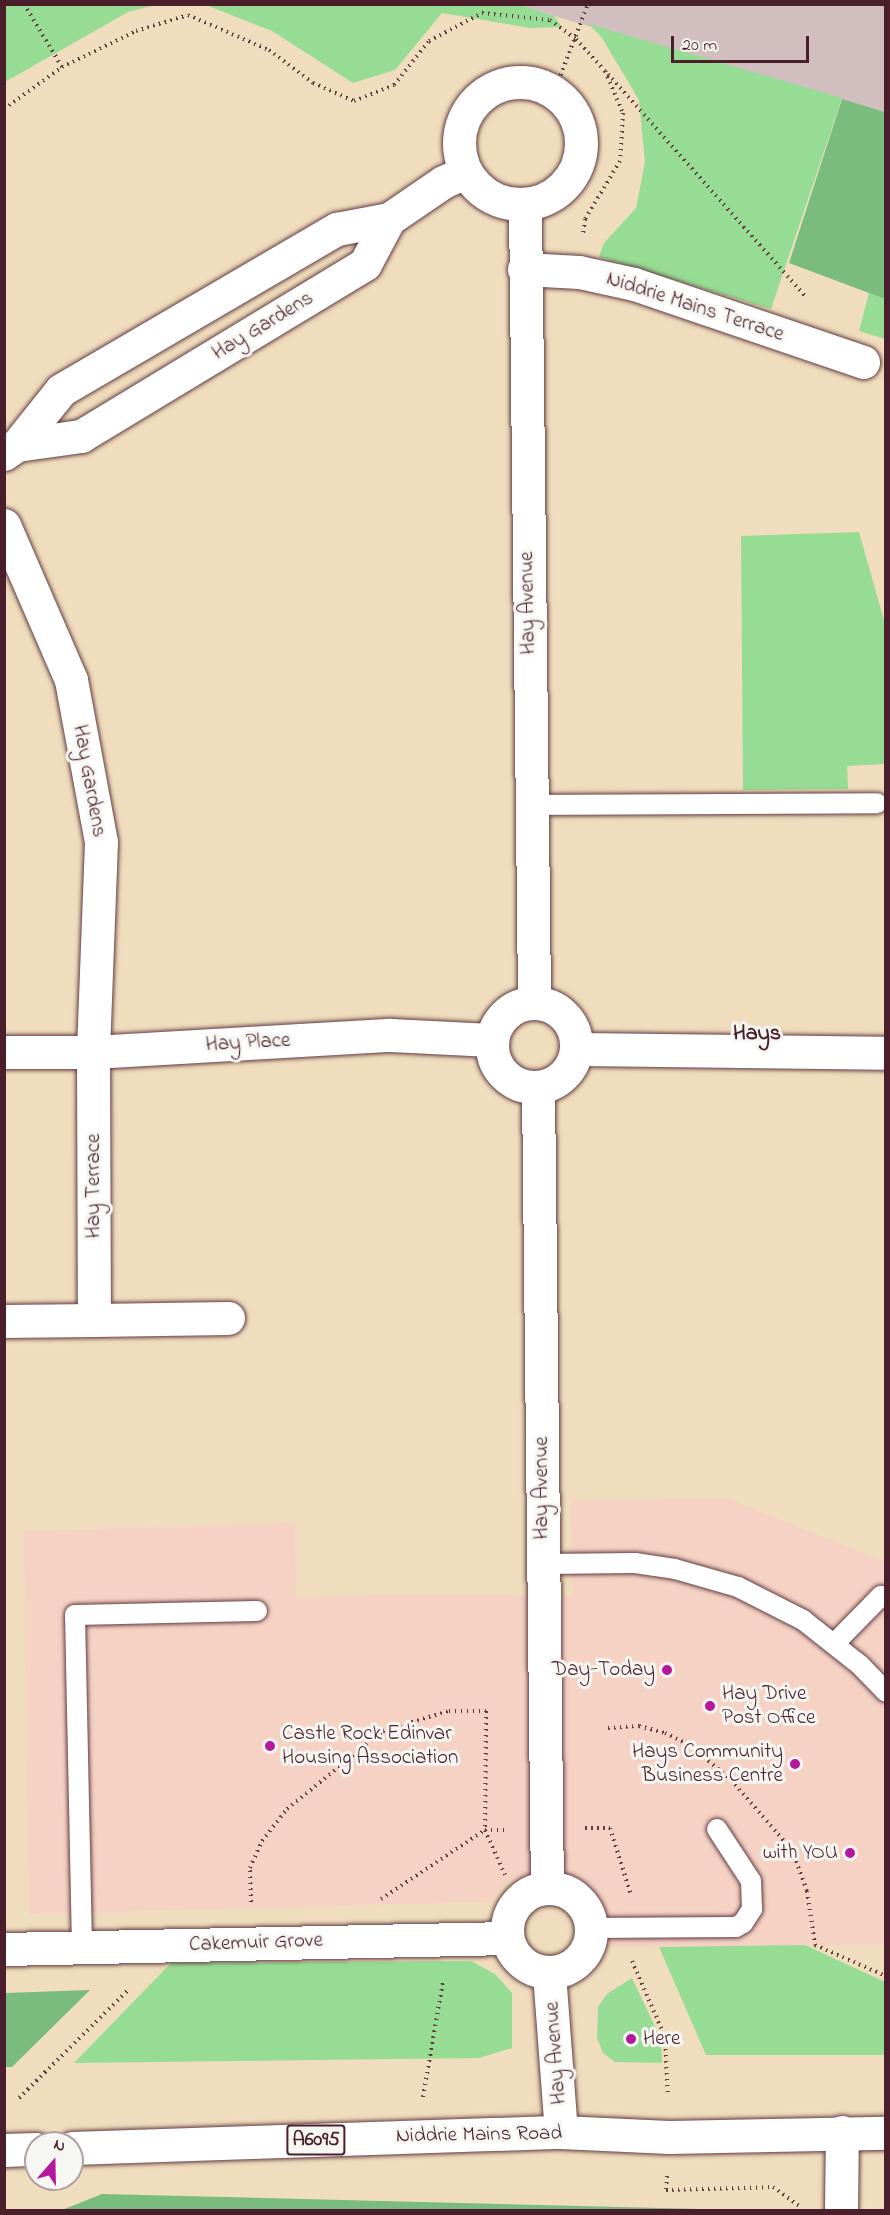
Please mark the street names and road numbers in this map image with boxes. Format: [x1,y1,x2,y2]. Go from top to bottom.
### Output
street label: Niddrie Mains Terrace [603,266,787,348]
street label: Hay Gardens [208,286,318,366]
street label: Hay Avenue [515,551,541,655]
street label: Hay Gardens [67,723,111,839]
street label: Hay Place [205,1028,291,1058]
street label: Hay Terrace [81,1134,107,1238]
street label: Hay Avenue [529,1436,555,1540]
street label: Cakemuir Grove [189,1928,323,1958]
street label: Hay Avenue [540,2001,572,2105]
street label: Niddrie Mains Road [396,2121,562,2149]
road number: A6095 [286,2123,346,2157]

